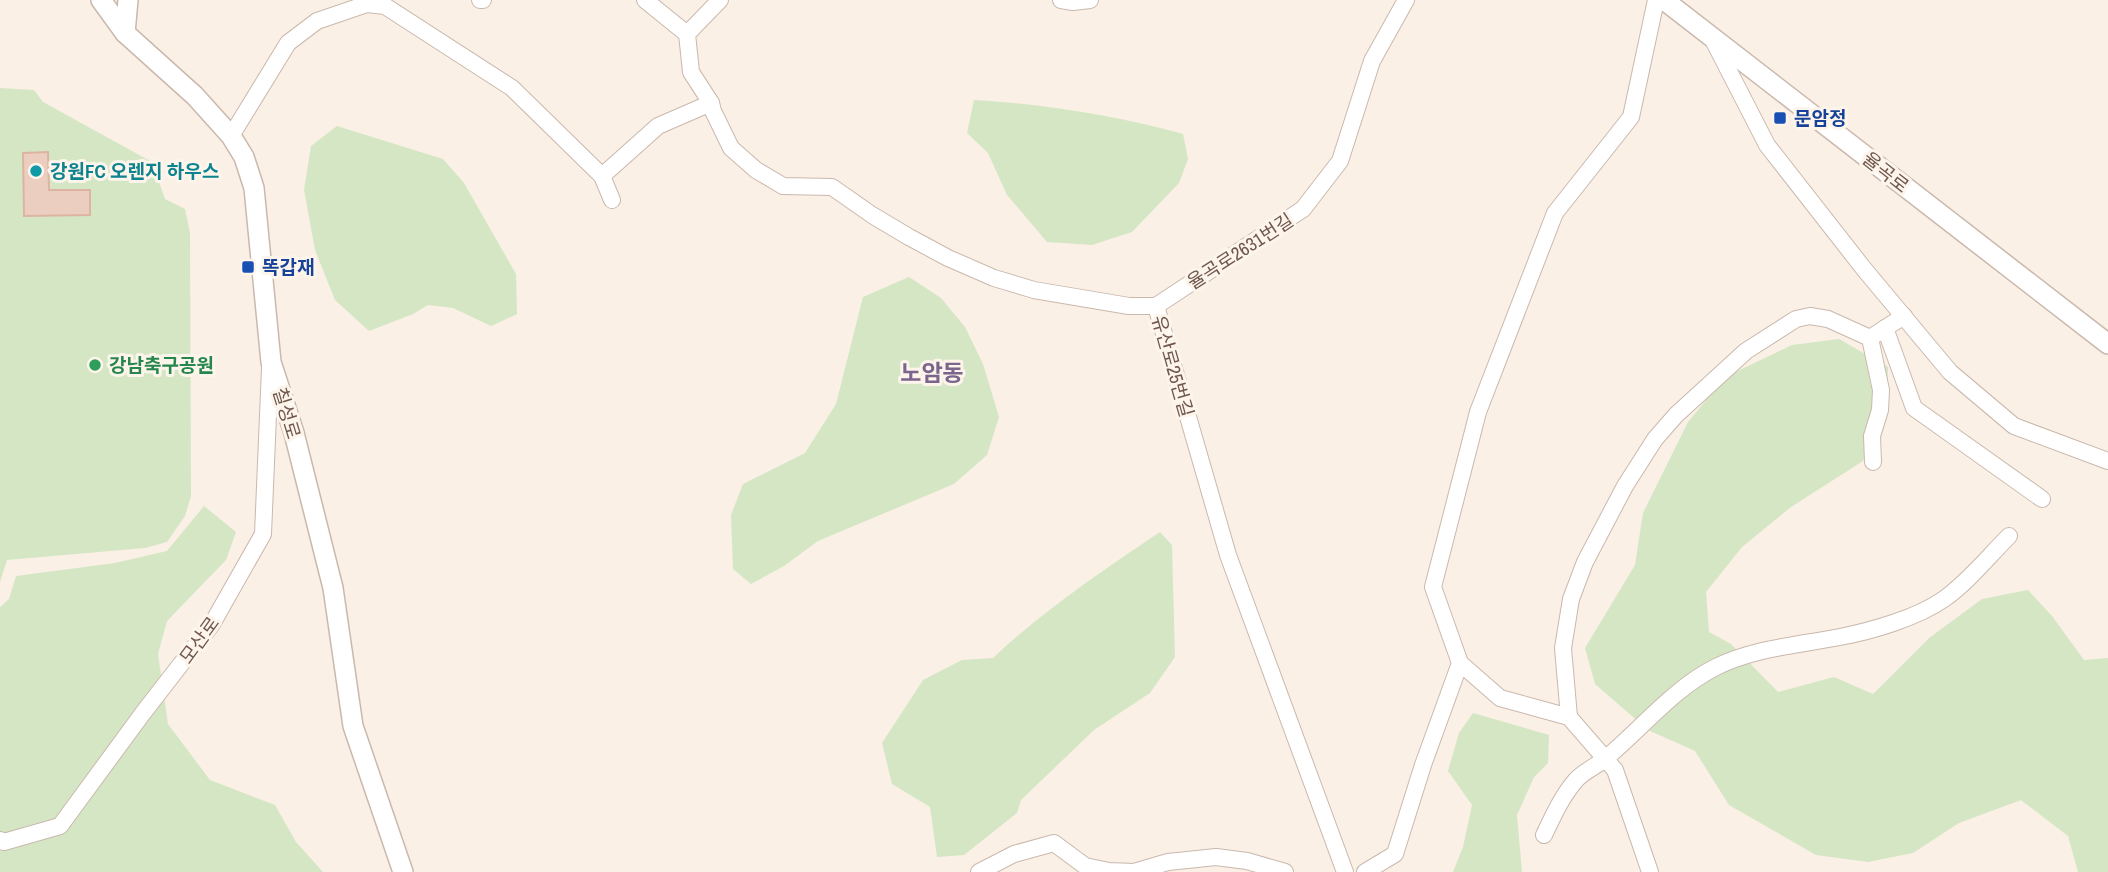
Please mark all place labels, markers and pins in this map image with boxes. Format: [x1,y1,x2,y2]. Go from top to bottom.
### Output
place label: 문암정 [1794,105,1846,131]
marker: 문암정 [1772,110,1788,126]
place label: 강원FC 오렌지 하우스 [50,158,219,184]
marker: 강원FC 오렌지 하우스 [28,163,44,179]
place label: 똑갑재 [262,254,314,280]
marker: 똑갑재 [240,259,256,275]
place label: 강남축구공원 [109,352,214,378]
marker: 강남축구공원 [87,357,103,373]

